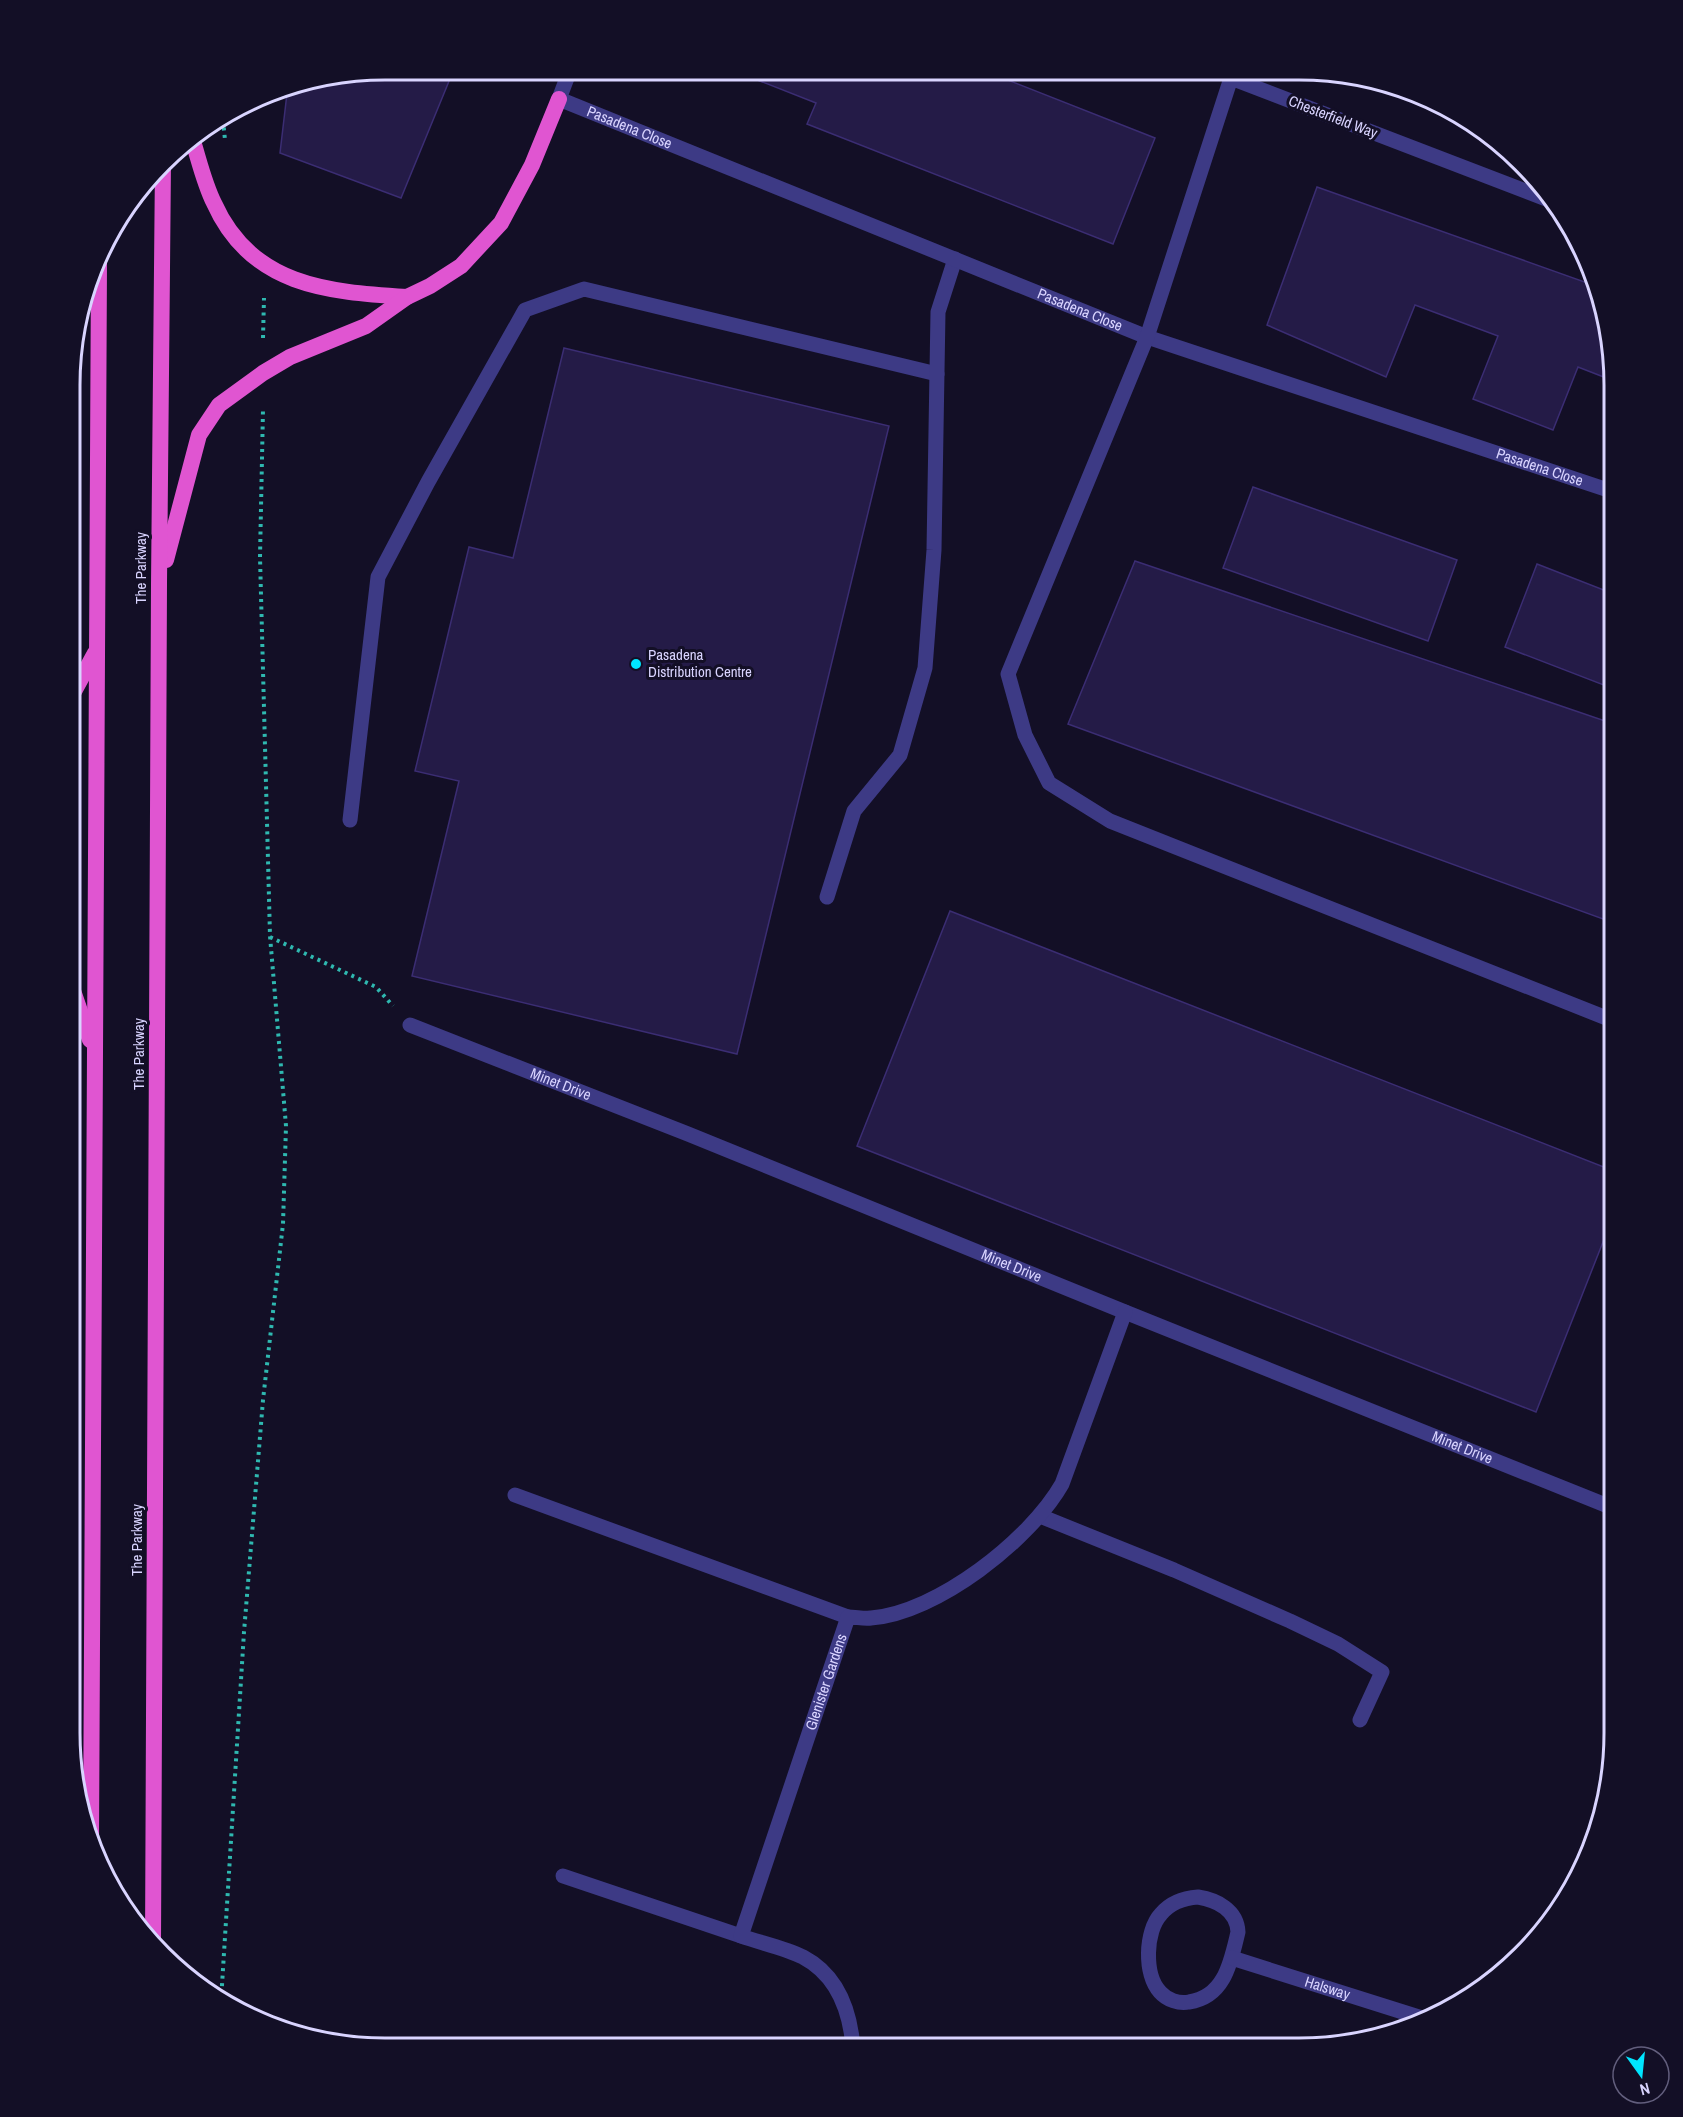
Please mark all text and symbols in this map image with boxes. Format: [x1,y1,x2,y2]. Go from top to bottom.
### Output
street label: Chesterfield Way [1286,90,1382,143]
street label: Pasadena Close [584,100,676,154]
street label: Pasadena Close [1034,283,1126,336]
street label: Pasadena Close [1494,443,1586,491]
street label: The Parkway [130,531,151,604]
place label: Pasadena Distribution Centre [648,644,752,682]
marker: Pasadena Distribution Centre [629,657,643,671]
street label: The Parkway [128,1017,149,1090]
street label: Minet Drive [528,1062,595,1105]
street label: Minet Drive [978,1244,1045,1287]
street label: Minet Drive [1429,1425,1496,1469]
street label: The Parkway [126,1503,147,1576]
street label: Glenister Gardens [800,1631,852,1733]
street label: Halsway [1302,1971,1354,2005]
north arrow [1611,2045,1671,2105]
text: N [1637,2078,1652,2101]

